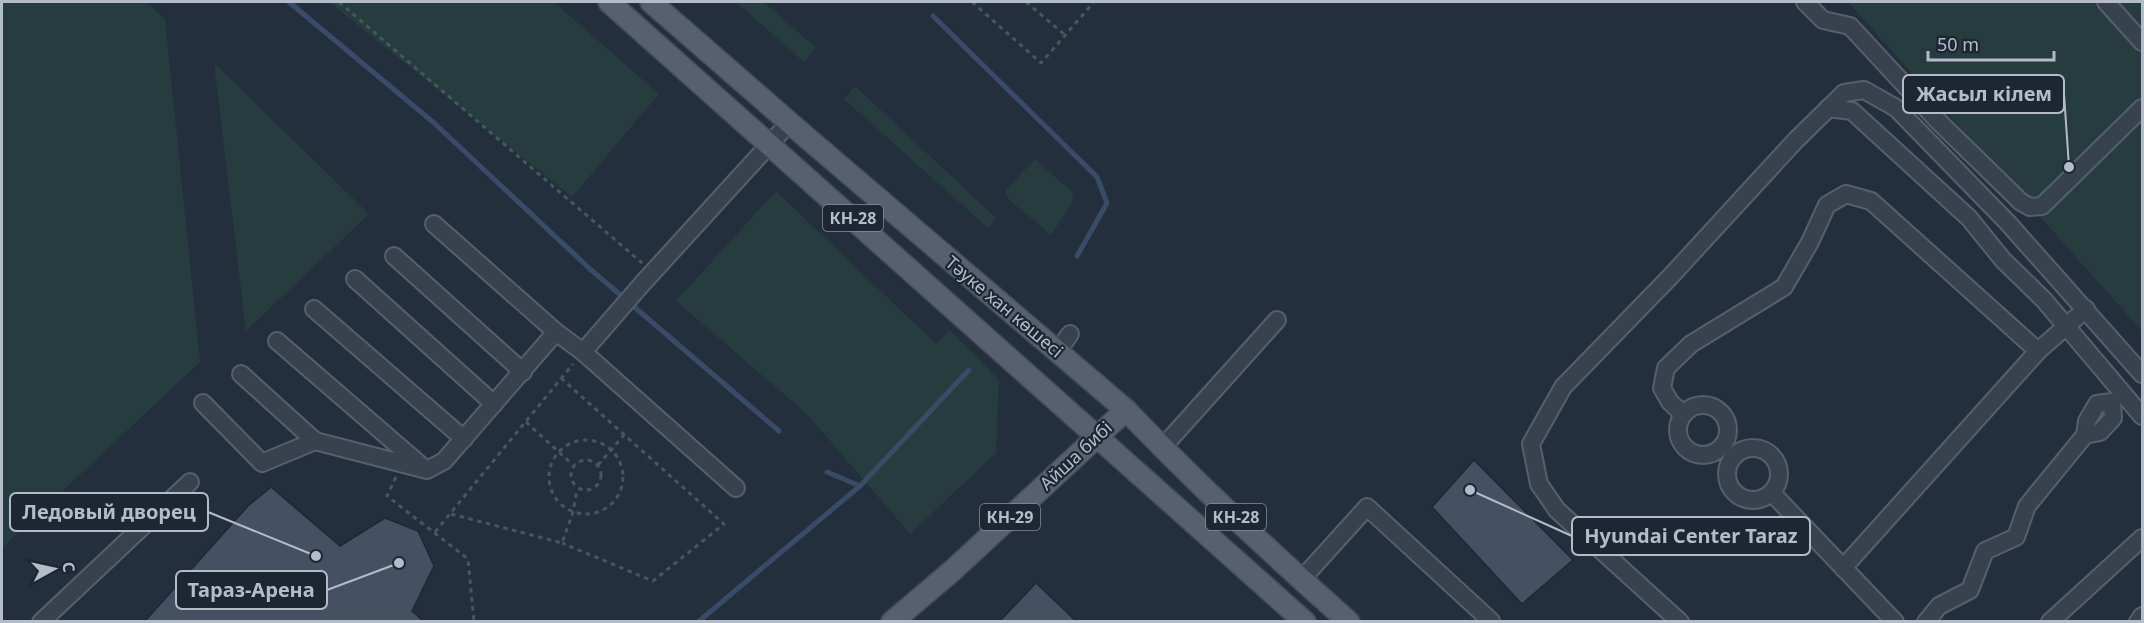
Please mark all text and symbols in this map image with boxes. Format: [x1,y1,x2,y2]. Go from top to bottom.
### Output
scale bar [1928,24,2054,62]
text: 50 m [1937,32,1979,56]
callout: Жасыл кілем [1903,75,2064,113]
text: Жасыл кілем [1916,80,2052,107]
road number: КН-28 [823,205,883,231]
street label: Тәуке хан көшесі [941,250,1069,363]
street label: Айша бибі [1034,416,1117,495]
callout: Ледовый дворец [10,493,208,531]
text: Ледовый дворец [22,498,196,525]
road number: КН-29 [980,504,1040,530]
road number: КН-28 [1206,504,1266,530]
callout: Hyundai Center Taraz [1572,517,1810,555]
text: Hyundai Center Taraz [1584,522,1798,549]
north arrow [24,539,84,599]
text: С [57,560,80,574]
callout: Тараз-Арена [176,571,327,609]
text: Тараз-Арена [187,576,315,603]

